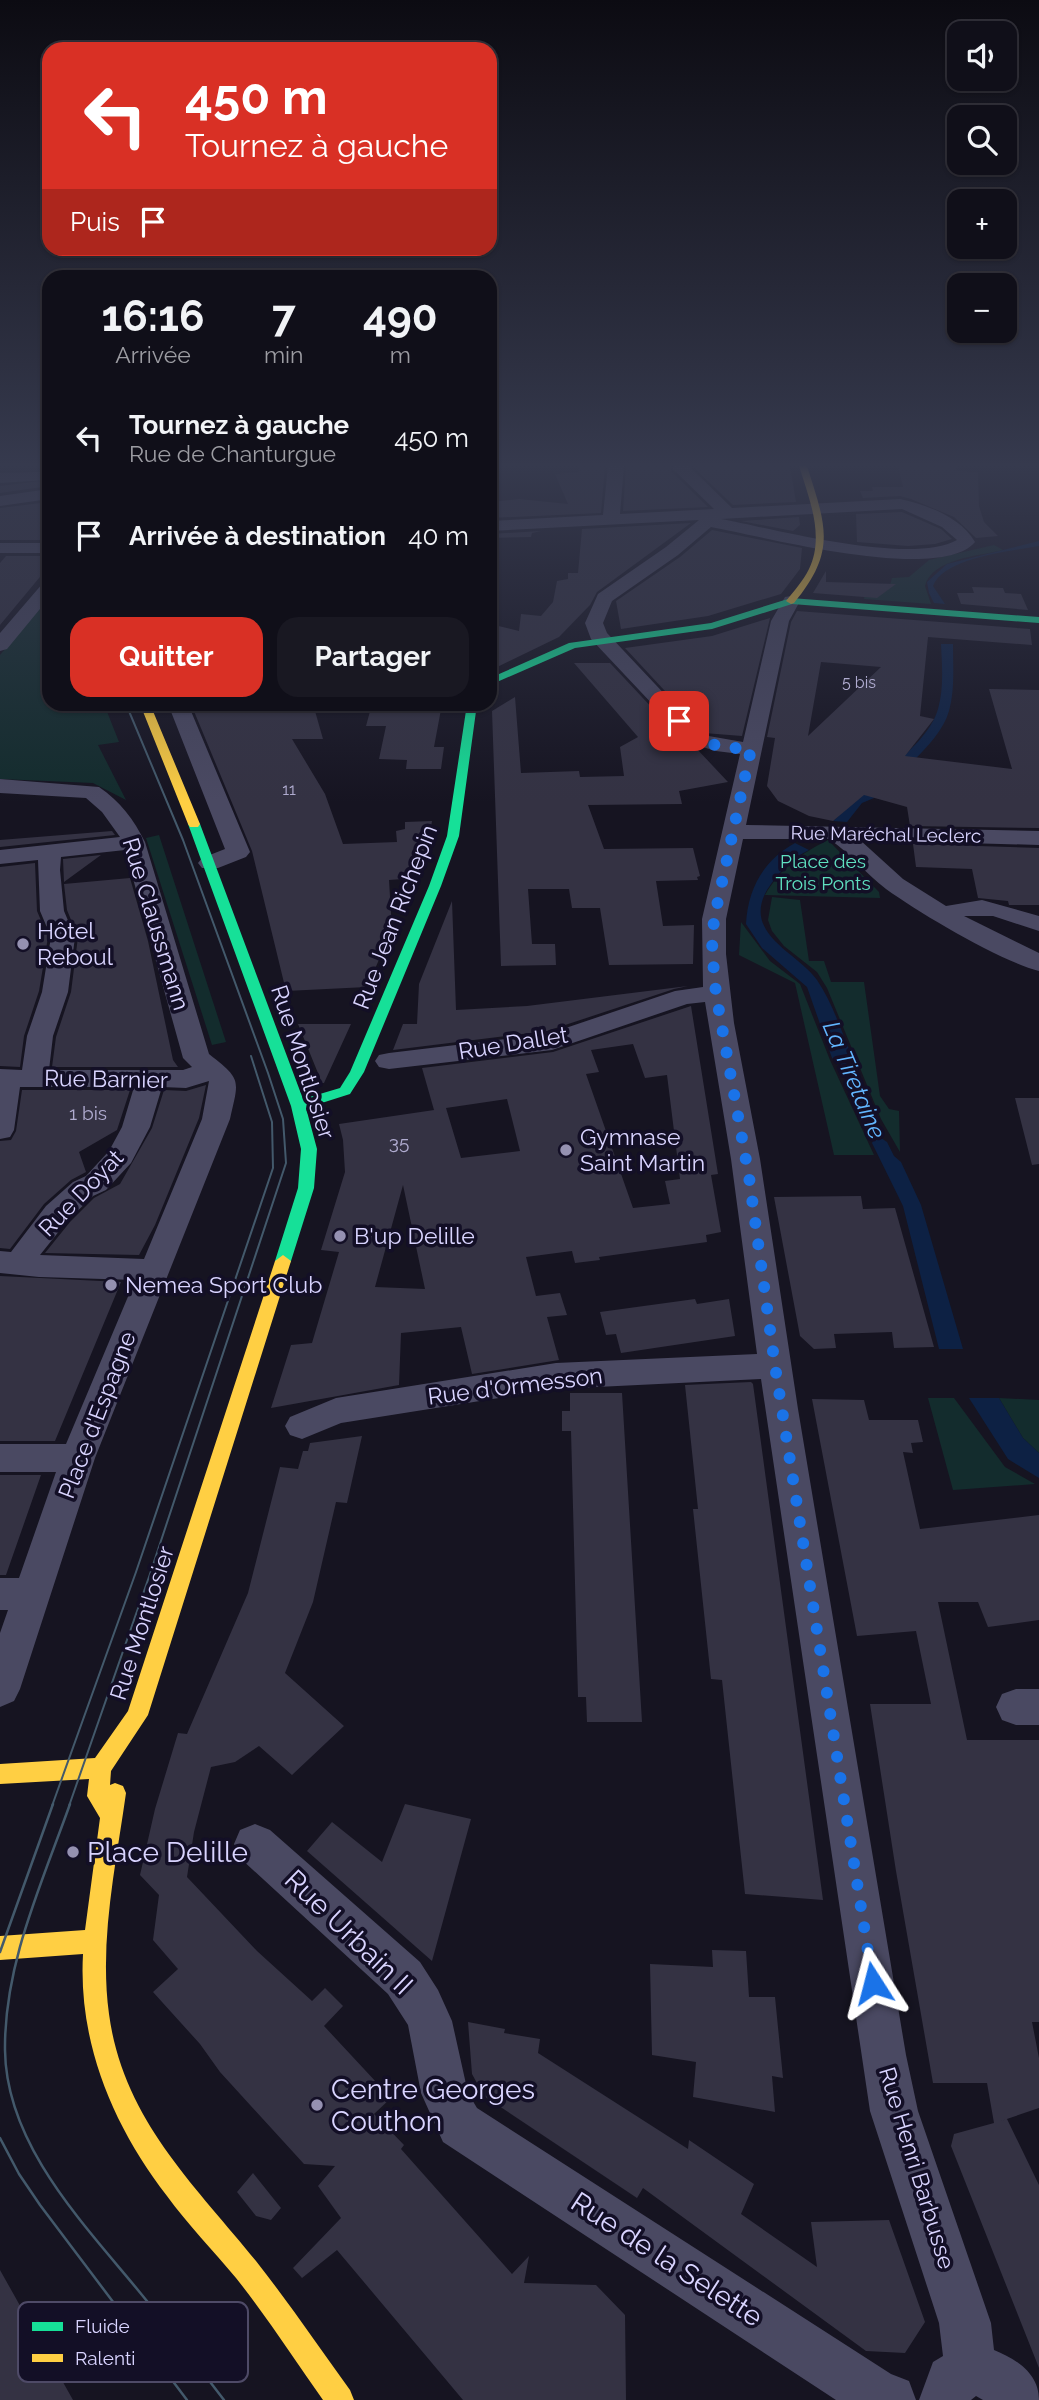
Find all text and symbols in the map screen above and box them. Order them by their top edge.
map controls [947,21,1017,343]
button: sound [947,21,1017,91]
text: 450 m [185,68,328,125]
icon: left [70,70,161,161]
button: search [947,105,1017,175]
text: Tournez à gauche [185,127,448,164]
button: + [947,189,1017,259]
icon: arrive [134,203,172,241]
text: Puis [70,207,120,237]
button: − [947,273,1017,343]
text: 16:16 [102,292,204,341]
text: 7 [272,292,295,341]
text: 490 [363,292,437,341]
text: Arrivée [115,341,191,368]
text: min [264,341,303,368]
text: m [390,341,411,368]
text: Tournez à gauche [129,410,349,440]
icon: left [70,419,108,457]
text: 450 m [394,423,469,453]
text: Rue de Chanturgue [129,440,336,467]
icon: arrive [70,517,108,555]
text: Arrivée à destination [129,521,386,551]
text: 40 m [408,521,469,551]
button: Quitter [70,617,263,697]
button: Partager [277,617,469,697]
house number: 5 bis [842,673,876,692]
pin [649,691,709,751]
icon: arrive [660,702,698,740]
house number: 11 [282,780,296,799]
street label: Rue Jean Richepin [347,821,442,1013]
street label: Rue Maréchal Leclerc [790,821,982,847]
street label: Rue Claussmann [117,834,196,1013]
park label: Place des Trois Ponts [775,850,871,894]
place label: Hôtel Reboul [37,917,114,970]
marker: Hôtel Reboul [15,936,31,952]
street label: Rue Montlosier [266,982,341,1142]
water label: La Tiretaine [817,1016,892,1143]
street label: Rue Dallet [456,1020,570,1064]
street label: Rue Barnier [44,1064,168,1093]
house number: 1 bis [69,1102,107,1124]
place label: Gymnase Saint Martin [580,1123,705,1176]
house number: 35 [389,1131,409,1153]
marker: Gymnase Saint Martin [558,1142,574,1158]
street label: Rue Doyat [33,1144,129,1242]
place label: B'up Delille [354,1222,475,1249]
marker: B'up Delille [332,1228,348,1244]
place label: Nemea Sport Club [125,1271,322,1298]
marker: Nemea Sport Club [103,1277,119,1293]
street label: Place d'Espagne [52,1327,141,1502]
street label: Rue d'Ormesson [426,1361,604,1410]
street label: Rue Montlosier [104,1543,179,1703]
place label: Place Delille [87,1836,248,1869]
marker: Place Delille [65,1844,81,1860]
street label: Rue Urbain II [278,1863,419,2002]
position arrow [836,1946,910,2020]
street label: Rue Henri Barbusse [874,2063,961,2272]
place label: Centre Georges Couthon [331,2073,535,2138]
marker: Centre Georges Couthon [309,2097,325,2113]
street label: Rue de la Selette [565,2185,769,2334]
legend [18,2302,248,2382]
text: Fluide [75,2315,130,2337]
text: Ralenti [75,2347,135,2369]

